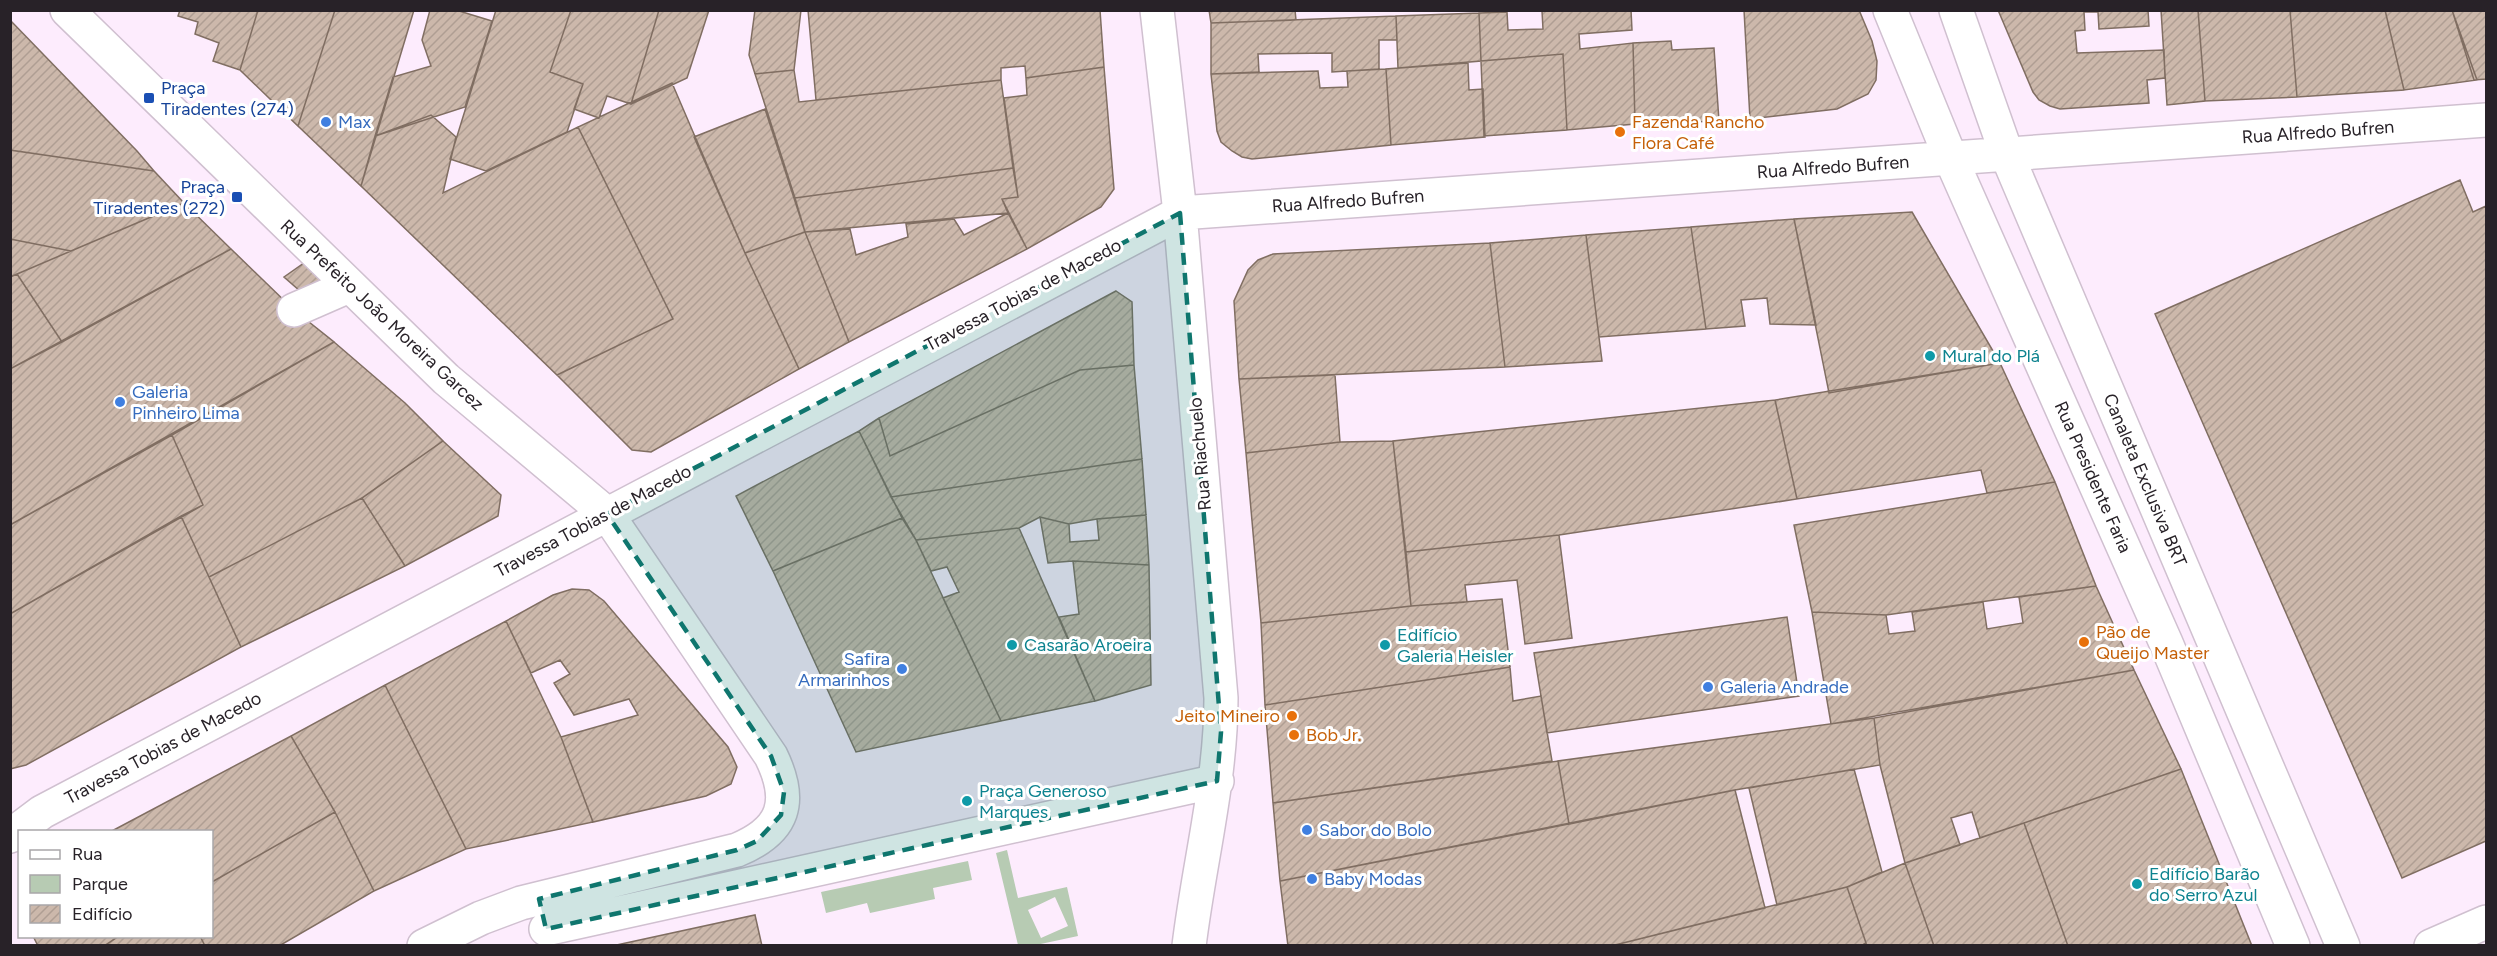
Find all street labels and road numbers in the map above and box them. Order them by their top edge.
street label: Rua Alfredo Bufren [2241,116,2395,148]
street label: Rua Alfredo Bufren [1756,151,1910,183]
street label: Rua Alfredo Bufren [1271,185,1425,217]
street label: Rua Prefeito João Moreira Garcez [276,215,488,415]
street label: Travessa Tobias de Macedo [921,234,1125,356]
street label: Canaleta Exclusiva BRT [2099,390,2191,570]
street label: Rua Riachuelo [1184,396,1216,512]
street label: Rua Presidente Faria [2050,398,2136,556]
street label: Travessa Tobias de Macedo [491,460,695,582]
street label: Travessa Tobias de Macedo [61,687,265,809]

